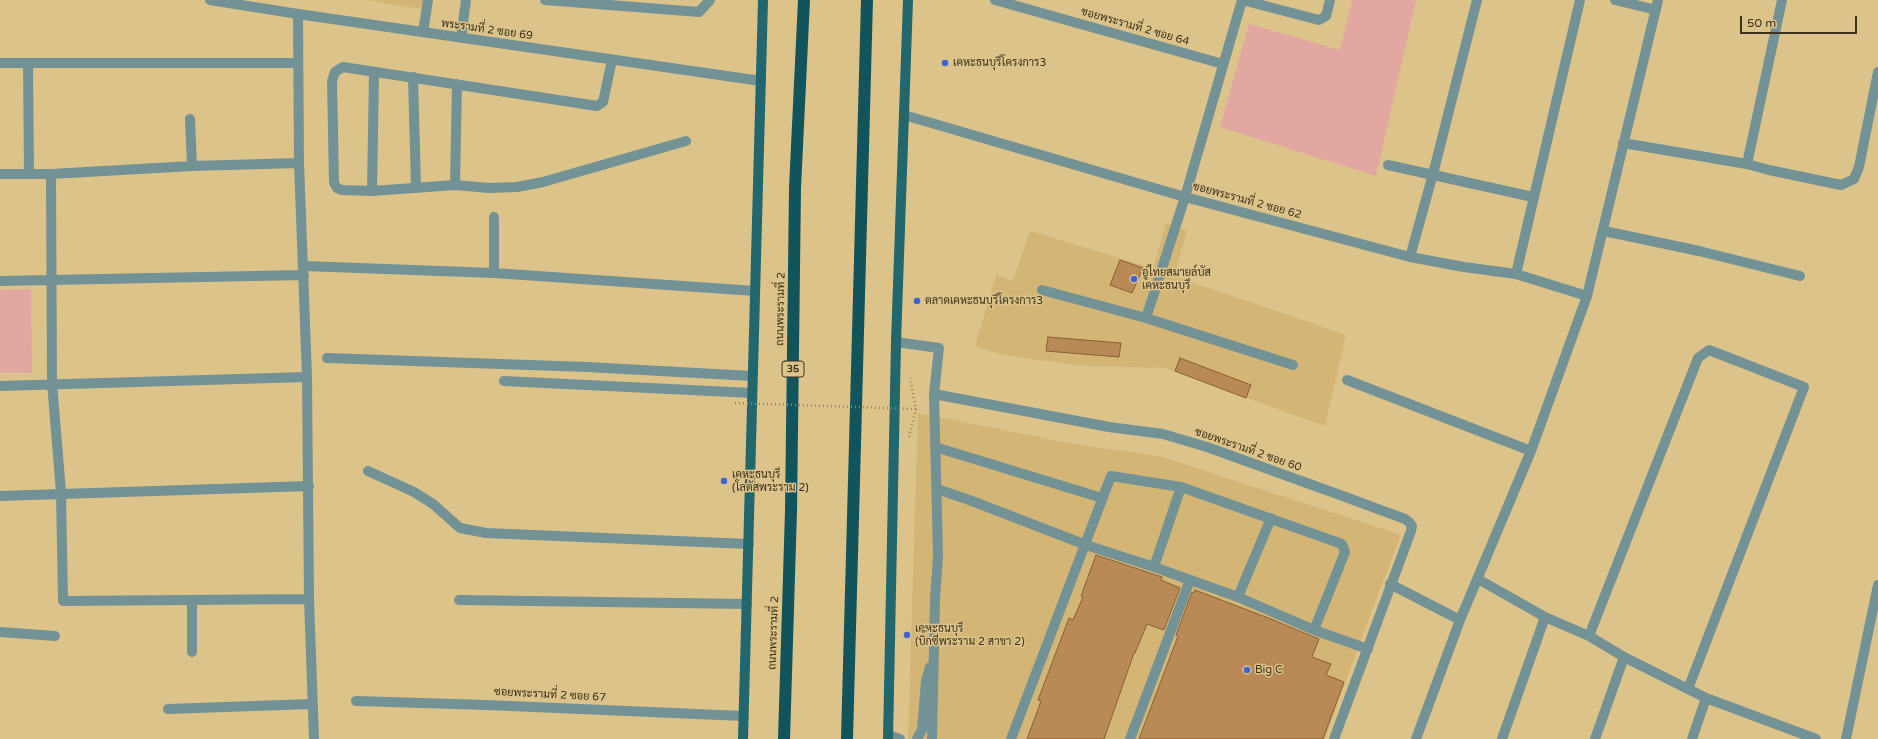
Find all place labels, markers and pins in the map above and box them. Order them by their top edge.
place label: เคหะธนบุรีโครงการ3 [953,56,1046,70]
marker: เคหะธนบุรีโครงการ3 [940,58,950,68]
place label: อู่ไทยสมายล์บัส เคหะธนบุรี [1142,266,1211,292]
marker: อู่ไทยสมายล์บัส เคหะธนบุรี [1129,274,1139,284]
place label: ตลาดเคหะธนบุรีโครงการ3 [925,294,1043,308]
marker: ตลาดเคหะธนบุรีโครงการ3 [912,296,922,306]
place label: เคหะธนบุรี (โลตัสพระราม 2) [732,468,809,494]
marker: เคหะธนบุรี (โลตัสพระราม 2) [719,476,729,486]
place label: เคหะธนบุรี (บิ๊กซีพระราม 2 สาขา 2) [915,622,1025,648]
marker: เคหะธนบุรี (บิ๊กซีพระราม 2 สาขา 2) [902,630,912,640]
place label: Big C [1255,663,1283,677]
marker: Big C [1242,665,1252,675]

